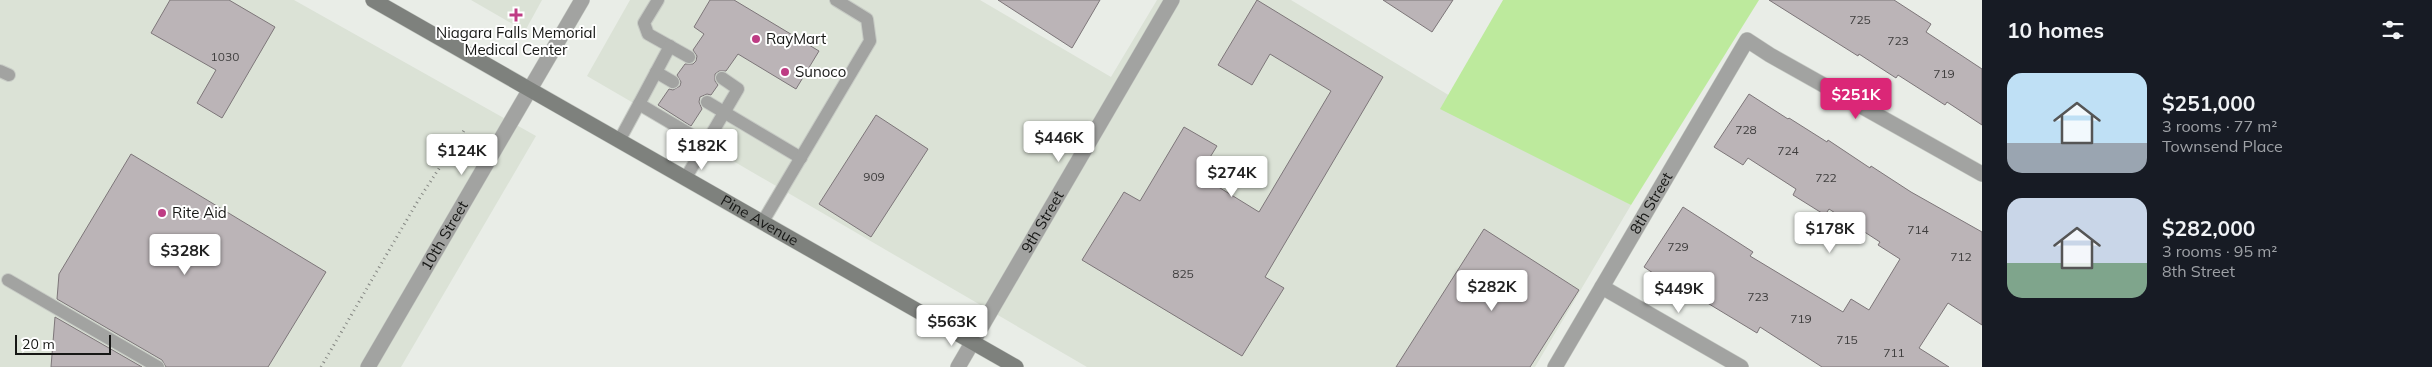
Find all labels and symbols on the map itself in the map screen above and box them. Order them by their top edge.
marker: Niagara Falls Memorial Medical Center [509,8,523,22]
house number: 725 [1849,12,1871,27]
place label: Niagara Falls Memorial Medical Center [436,23,596,59]
place label: RayMart [766,29,826,48]
marker: RayMart [750,33,762,45]
house number: 723 [1887,33,1909,48]
house number: 1030 [211,49,239,64]
place label: Sunoco [795,62,846,81]
marker: Sunoco [779,66,791,78]
house number: 719 [1933,66,1955,81]
pin: $251K [1821,78,1891,120]
pin: $446K [1024,120,1094,163]
house number: 728 [1735,122,1757,137]
pin: $182K [667,128,737,171]
pin: $124K [427,134,497,176]
house number: 724 [1777,143,1799,158]
pin: $274K [1197,156,1267,198]
house number: 909 [863,169,885,184]
street label: 8th Street [1625,169,1676,237]
house number: 722 [1815,170,1837,185]
street label: 9th Street [1017,187,1068,256]
street label: Pine Avenue [717,190,802,250]
street label: 10th Street [416,197,472,274]
place label: Rite Aid [172,203,227,222]
marker: Rite Aid [156,207,168,219]
pin: $178K [1795,212,1865,254]
house number: 714 [1907,222,1929,237]
pin: $328K [150,234,220,276]
house number: 729 [1667,239,1689,254]
house number: 712 [1950,249,1972,264]
house number: 825 [1172,266,1194,281]
pin: $282K [1457,270,1527,312]
pin: $449K [1644,272,1714,314]
house number: 723 [1747,289,1769,304]
pin: $563K [917,304,987,347]
house number: 719 [1790,311,1812,326]
scale bar [15,332,111,355]
house number: 715 [1836,332,1858,347]
house number: 711 [1883,345,1905,360]

